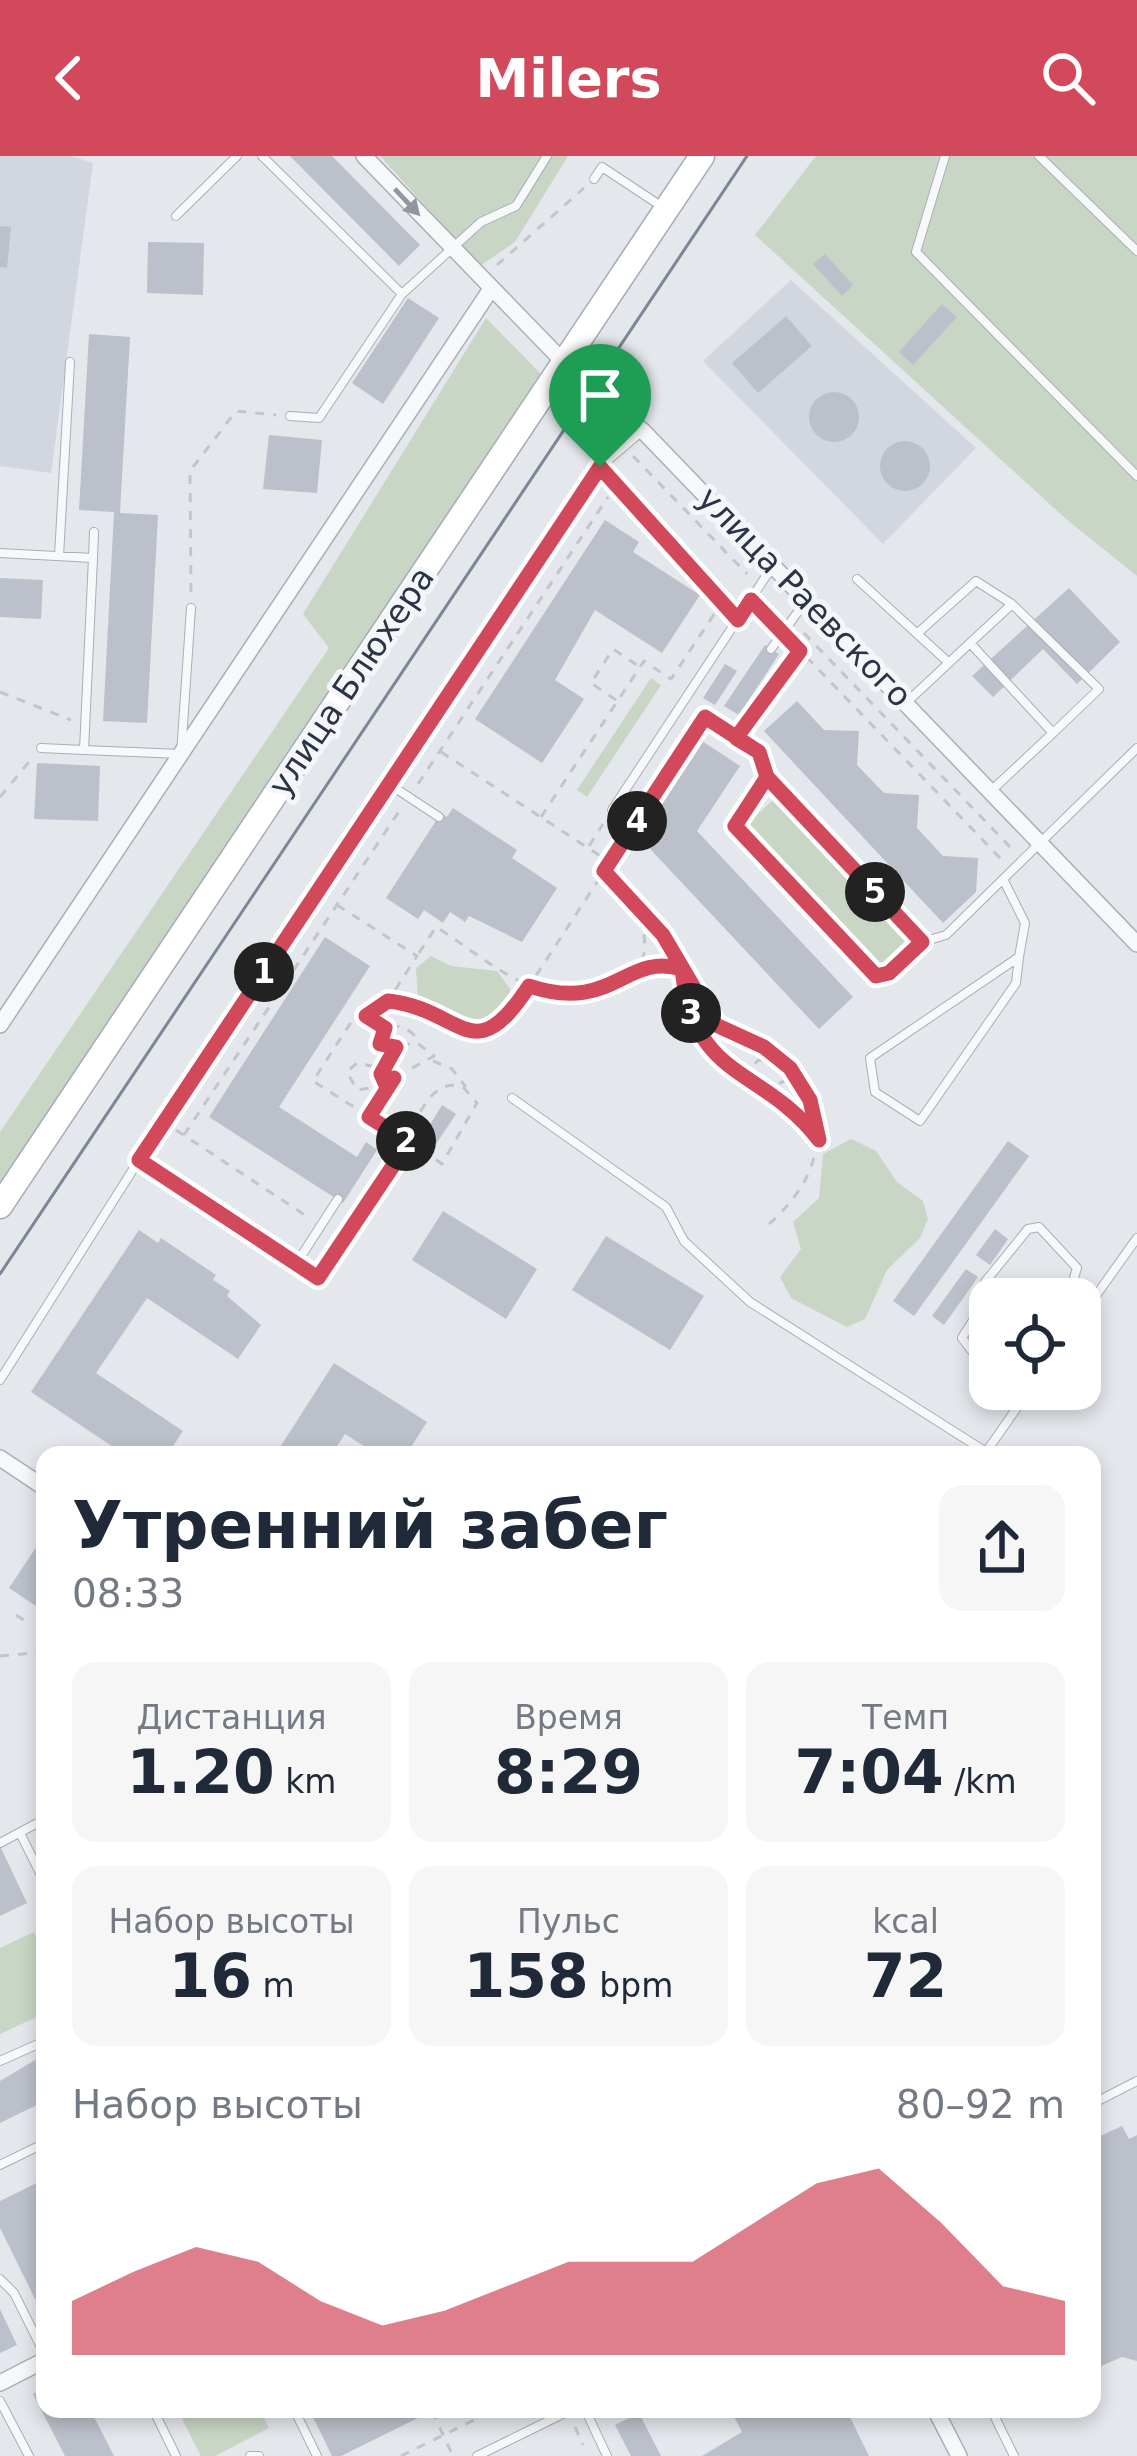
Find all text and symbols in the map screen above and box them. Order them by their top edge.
icon: back [36,45,102,111]
icon: search [1035,45,1101,111]
text: Milers [475,47,662,110]
one-way arrow [393,187,421,216]
pin [549,344,651,467]
icon: arrive [567,362,633,428]
street label: улица Раевского [690,479,920,715]
street label: улица Блюхера [260,559,442,803]
pin: 4 [607,791,667,851]
text: 4 [626,801,648,840]
pin: 5 [845,862,905,922]
text: 5 [864,872,886,911]
pin: 1 [234,942,294,1002]
text: 1 [253,952,275,991]
pin: 3 [661,983,721,1043]
text: 3 [680,993,702,1032]
pin: 2 [376,1111,436,1171]
text: 2 [395,1121,417,1160]
map controls [969,1278,1101,1410]
button: locate [969,1278,1101,1410]
button: share [939,1485,1065,1611]
text: Утренний забег [72,1487,668,1564]
text: 08:33 [72,1571,184,1616]
text: Дистанция [136,1698,327,1737]
text: Время [514,1698,623,1737]
text: Темп [862,1698,949,1737]
text: 1.20 [127,1737,275,1807]
text: 8:29 [494,1737,643,1807]
text: 7:04 [794,1737,944,1807]
text: km [275,1762,336,1801]
text: /km [944,1762,1017,1801]
text: Набор высоты [108,1902,355,1941]
text: Пульс [517,1902,620,1941]
text: kcal [872,1902,939,1941]
text: 16 [168,1941,252,2011]
text: 158 [464,1941,589,2011]
text: 72 [864,1941,947,2011]
text: m [252,1966,295,2005]
text: bpm [589,1966,673,2005]
text: Набор высоты [72,2082,363,2127]
text: 80–92 m [896,2082,1065,2127]

